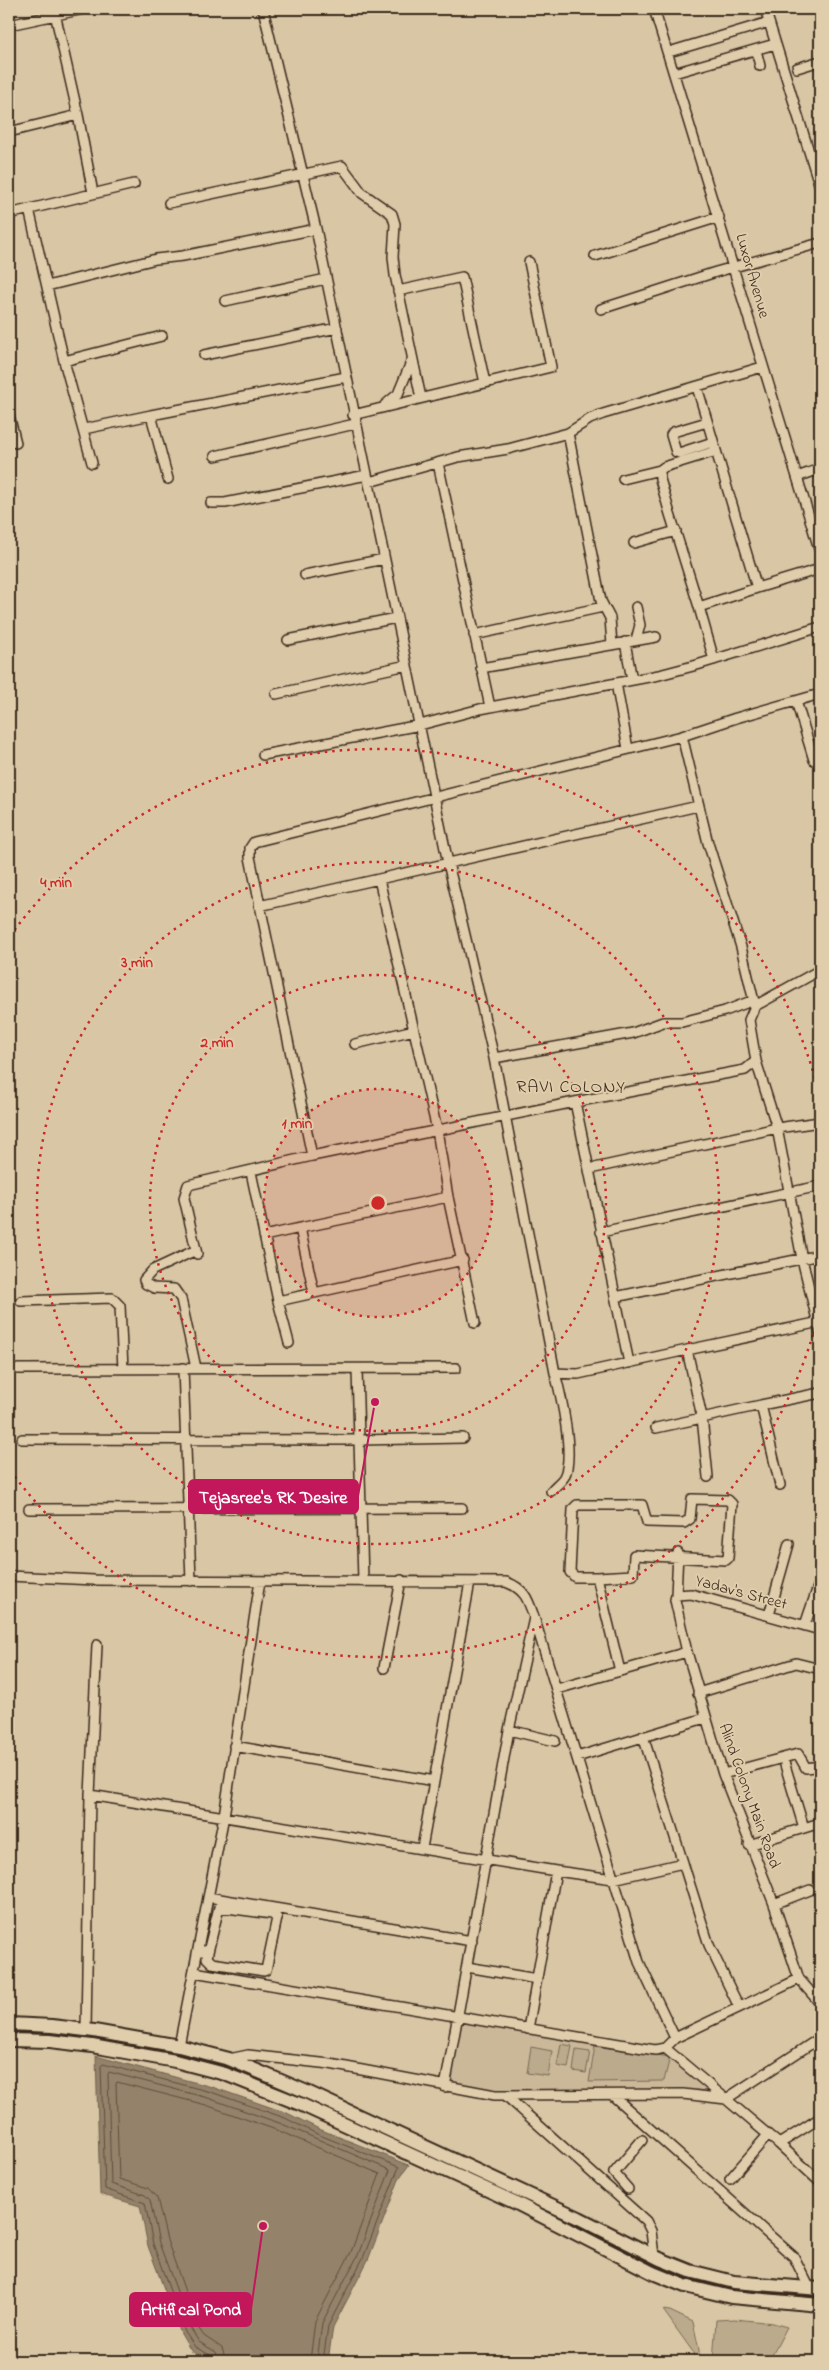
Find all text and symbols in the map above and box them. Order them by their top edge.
street label: Luxor Avenue [728,231,776,322]
text: 4 min [39,872,72,894]
text: 3 min [120,952,153,974]
text: 2 min [200,1032,234,1054]
district label: RAVI COLONY [516,1075,626,1101]
text: 1 min [282,1113,313,1135]
centre of rings [369,1194,387,1212]
callout: Tejasree's RK Desire [189,1480,358,1513]
text: Tejasree's RK Desire [199,1486,348,1512]
street label: Yadav's Street [693,1569,790,1617]
street label: Alind Colony Main Road [712,1720,786,1872]
callout: Artifical Pond [130,2293,251,2326]
text: Artifical Pond [141,2298,242,2324]

